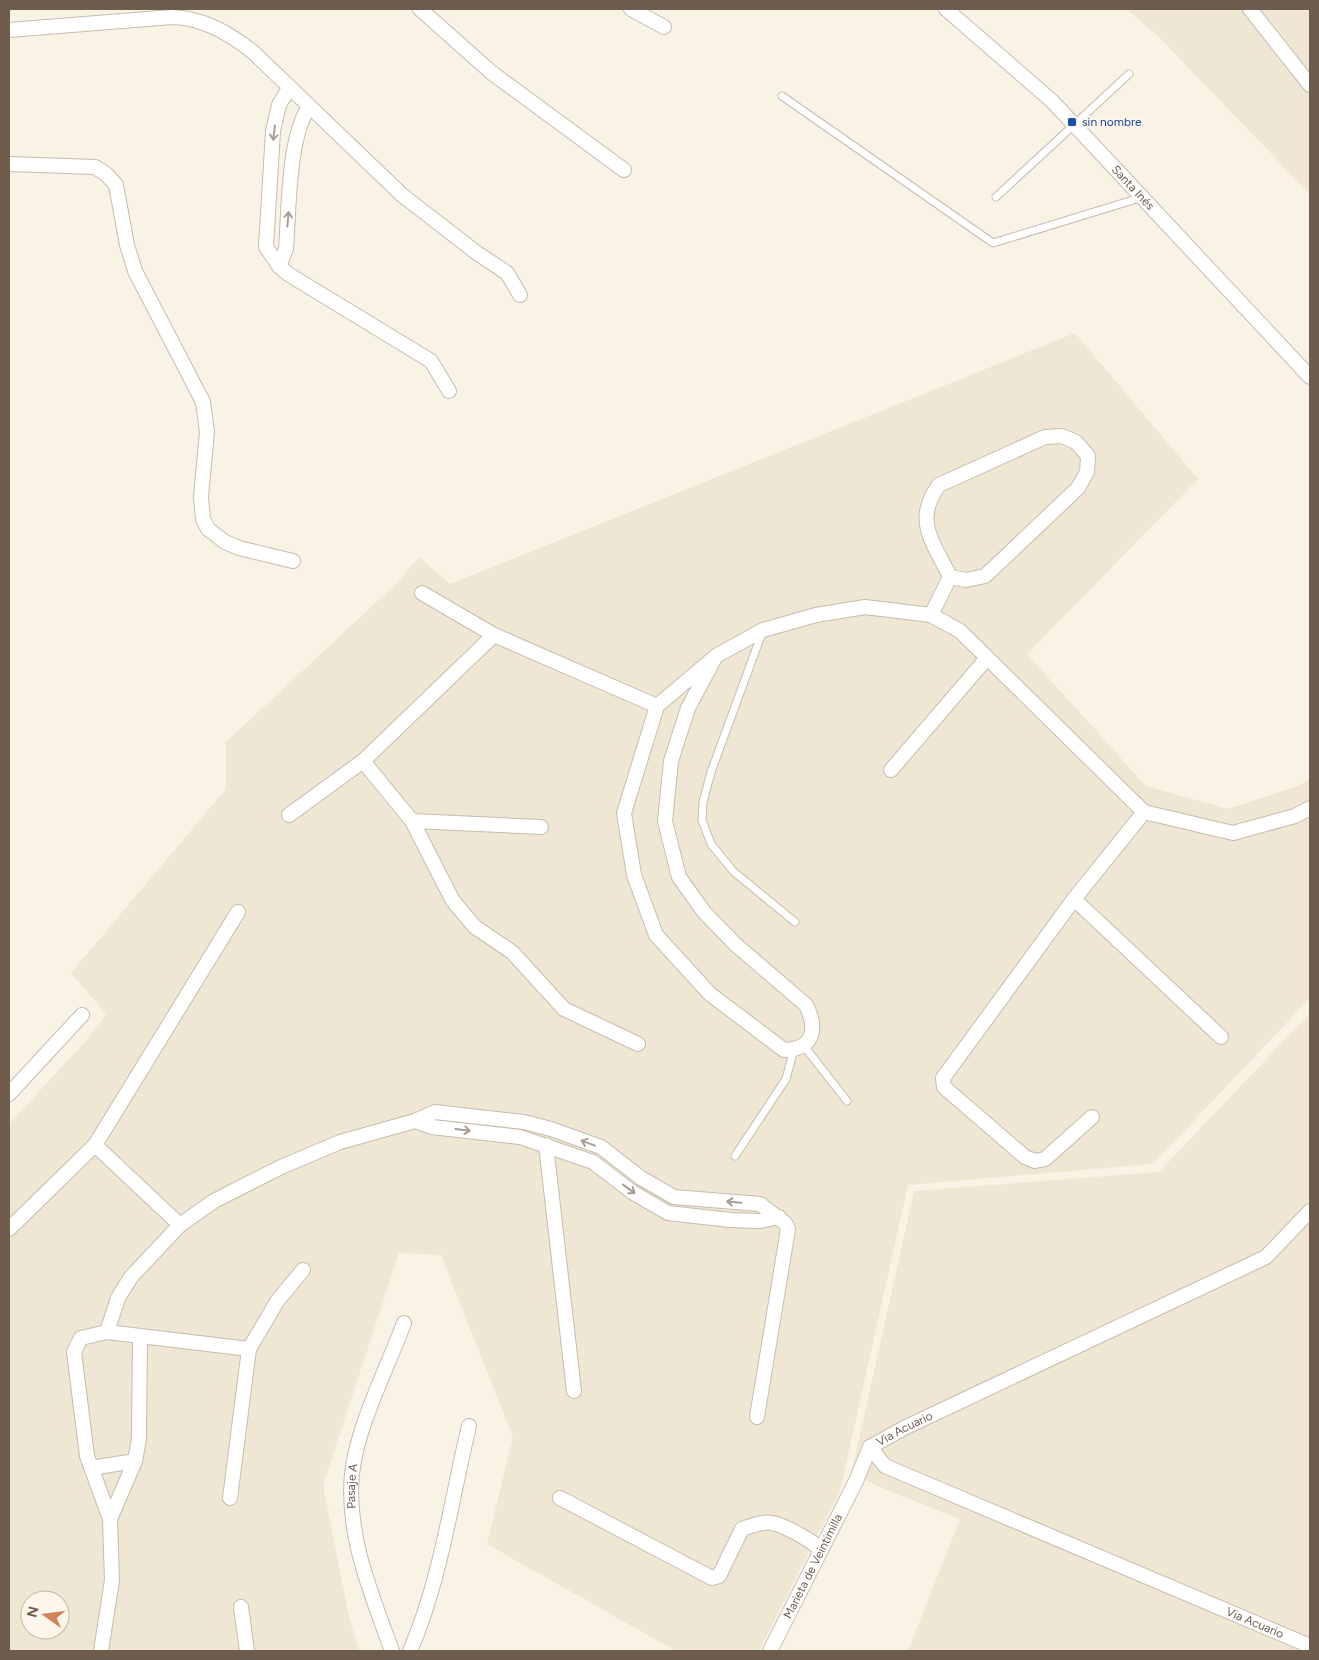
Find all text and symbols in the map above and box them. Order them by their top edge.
place label: sin nombre [1082,115,1142,129]
marker: sin nombre [1066,116,1078,128]
one-way arrow [269,125,279,141]
street label: Santa Inés [1109,162,1158,213]
one-way arrow [284,211,293,227]
one-way arrow [455,1125,471,1135]
one-way arrow [581,1138,596,1147]
one-way arrow [622,1184,635,1195]
one-way arrow [726,1197,742,1207]
street label: Via Acuario [874,1409,935,1449]
street label: Pasaje A [344,1462,360,1509]
street label: Marieta de Veintimilla [781,1512,845,1621]
north arrow [20,1590,70,1640]
street label: Via Acuario [1224,1604,1286,1641]
text: N [23,1605,42,1619]

